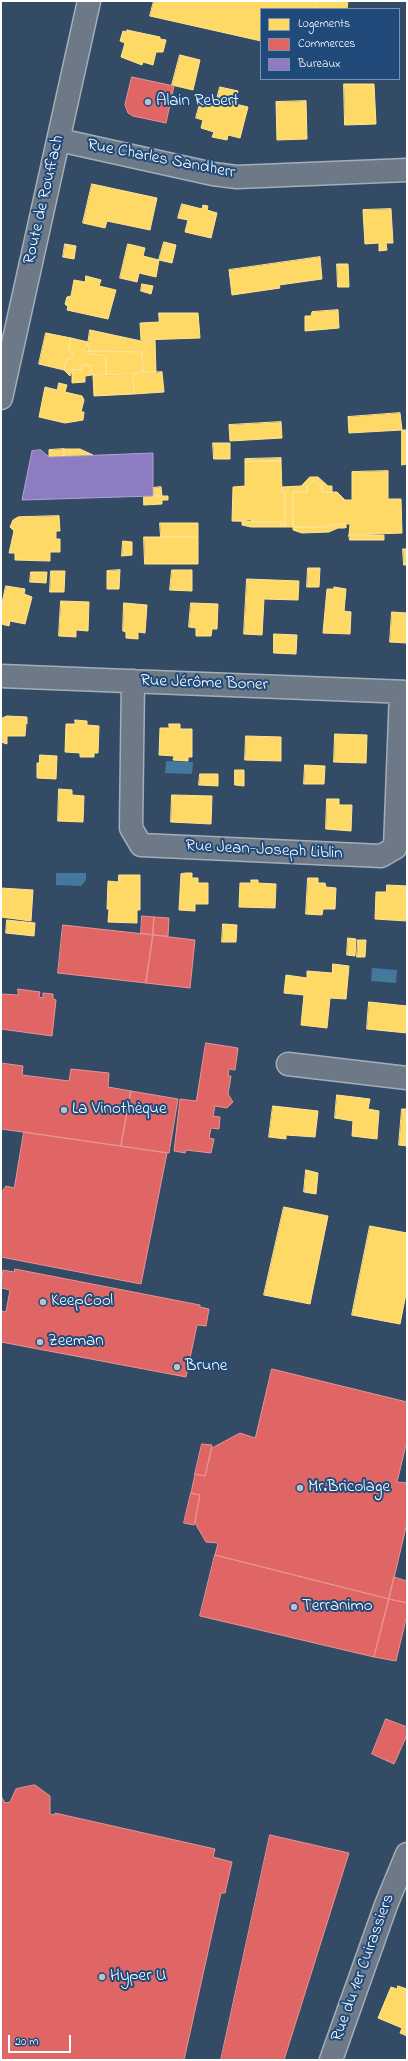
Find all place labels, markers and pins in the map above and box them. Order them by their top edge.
place label: Alain Rebert [156,92,239,112]
marker: Alain Rebert [143,97,153,107]
place label: La Vinothèque [72,1100,167,1120]
marker: La Vinothèque [59,1105,69,1115]
place label: KeepCool [51,1292,113,1312]
marker: KeepCool [38,1297,48,1307]
place label: Zeeman [48,1332,104,1352]
marker: Zeeman [35,1337,45,1347]
place label: Brune [185,1357,227,1377]
marker: Brune [172,1362,182,1372]
place label: Mr.Bricolage [308,1478,390,1498]
marker: Mr.Bricolage [295,1483,305,1493]
place label: Terranimo [302,1597,373,1617]
marker: Terranimo [289,1602,299,1612]
place label: Hyper U [110,1967,166,1987]
marker: Hyper U [97,1972,107,1982]

